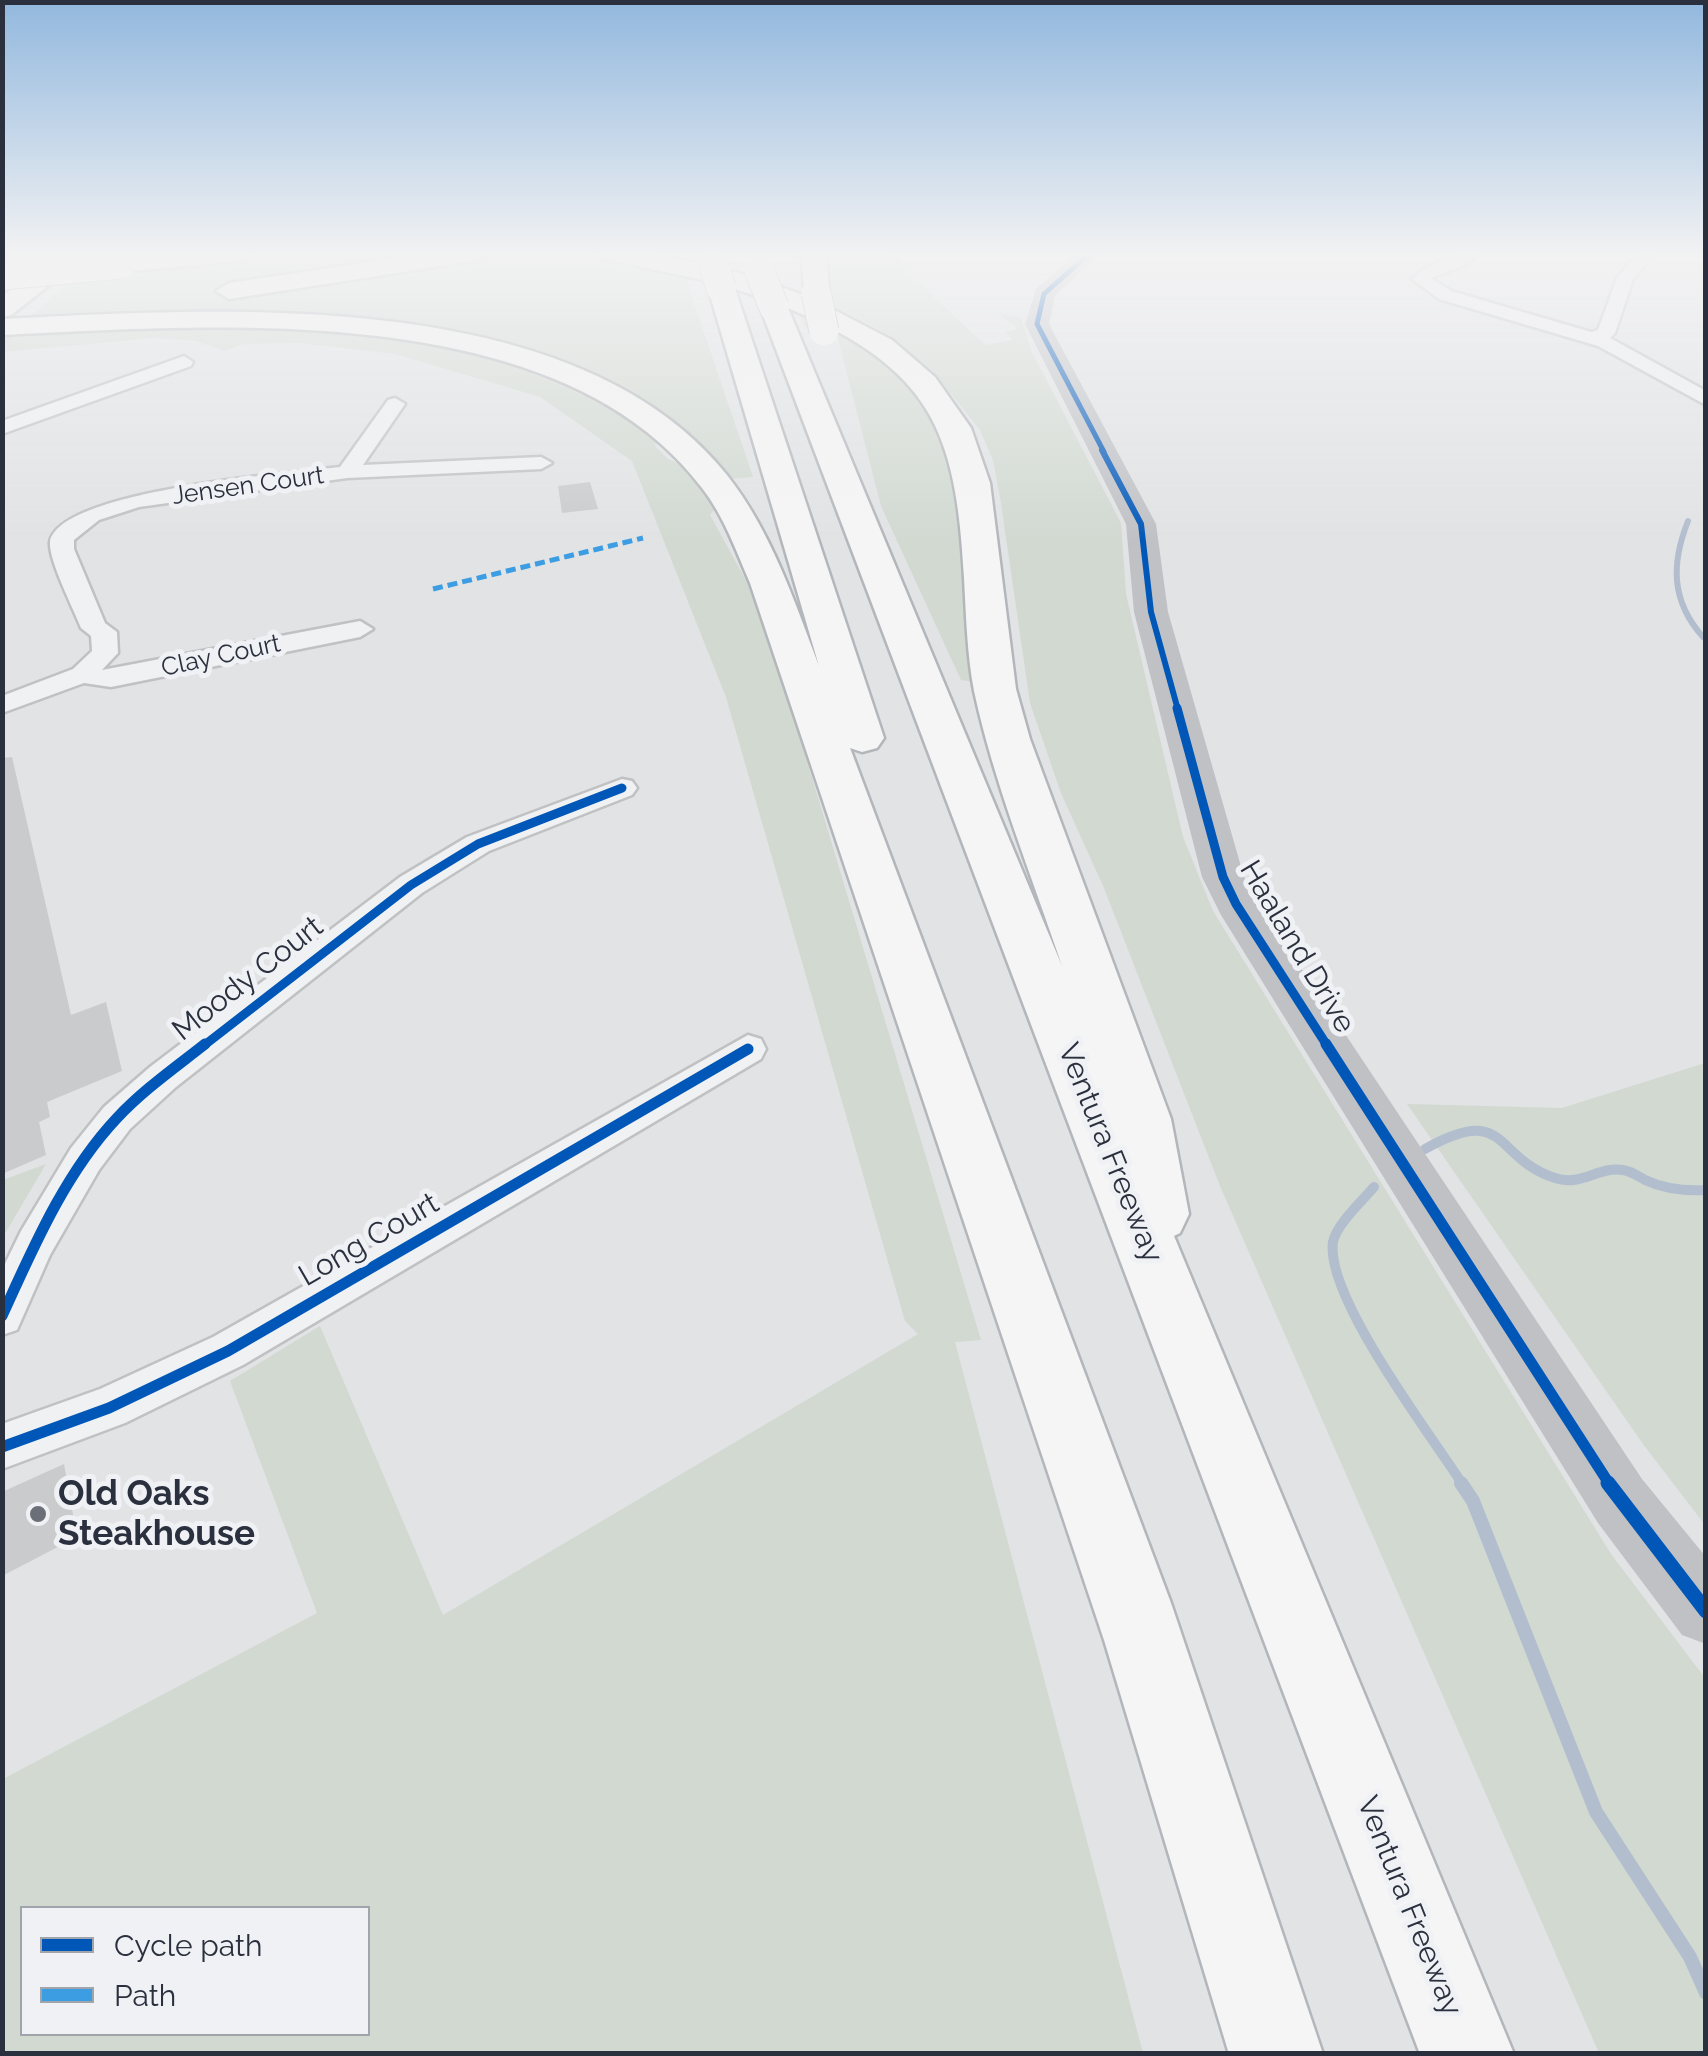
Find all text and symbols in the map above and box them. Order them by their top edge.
street label: Jensen Court [170,461,326,511]
street label: Clay Court [159,629,283,683]
street label: Haaland Drive [1231,854,1363,1040]
street label: Moody Court [166,909,330,1049]
street label: Ventura Freeway [1050,1038,1170,1268]
street label: Long Court [293,1186,445,1294]
place label: Old Oaks Steakhouse [58,1473,255,1555]
marker: Old Oaks Steakhouse [27,1503,49,1525]
street label: Ventura Freeway [1349,1791,1469,2021]
legend [20,1906,370,2036]
text: Cycle path [114,1928,262,1963]
text: Path [114,1978,176,2013]

